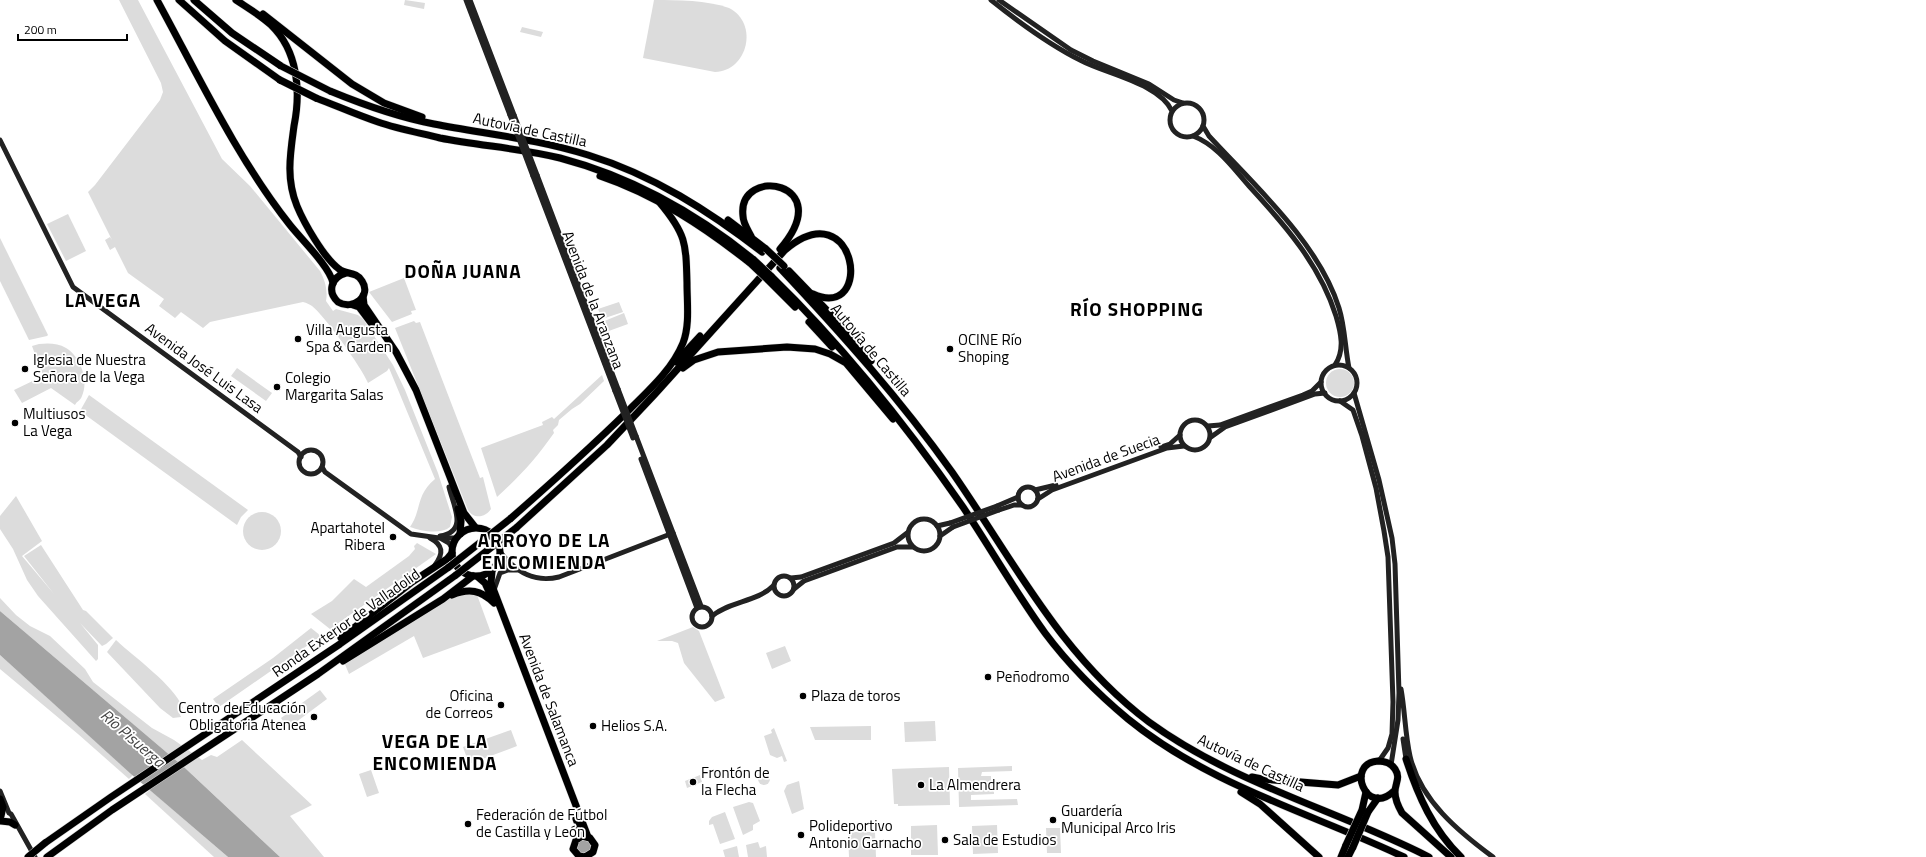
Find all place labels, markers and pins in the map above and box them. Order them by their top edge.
place label: Villa Augusta Spa & Garden [306,318,392,358]
place label: OCINE Río Shoping [958,328,1022,368]
marker: Villa Augusta Spa & Garden [293,334,303,344]
marker: OCINE Río Shoping [945,344,955,354]
place label: Iglesia de Nuestra Señora de la Vega [33,348,146,388]
marker: Iglesia de Nuestra Señora de la Vega [20,364,30,374]
place label: Colegio Margarita Salas [285,366,384,406]
marker: Colegio Margarita Salas [272,382,282,392]
place label: Multiusos La Vega [23,402,85,442]
marker: Multiusos La Vega [10,418,20,428]
place label: Apartahotel Ribera [310,516,385,556]
marker: Apartahotel Ribera [388,532,398,542]
place label: Peñodromo [996,665,1070,688]
marker: Peñodromo [983,672,993,682]
place label: Oficina de Correos [426,684,493,724]
place label: Plaza de toros [811,684,900,707]
marker: Plaza de toros [798,691,808,701]
place label: Centro de Educación Obligatoria Atenea [178,696,306,736]
marker: Oficina de Correos [496,700,506,710]
marker: Centro de Educación Obligatoria Atenea [309,712,319,722]
place label: Helios S.A. [601,714,667,737]
marker: Helios S.A. [588,721,598,731]
place label: Frontón de la Flecha [701,761,770,801]
place label: La Almendrera [929,773,1021,796]
marker: Frontón de la Flecha [688,777,698,787]
marker: La Almendrera [916,780,926,790]
place label: Guardería Municipal Arco Iris [1061,799,1176,839]
place label: Federación de Fútbol de Castilla y León [476,803,607,843]
place label: Polideportivo Antonio Garnacho [809,814,922,854]
marker: Guardería Municipal Arco Iris [1048,815,1058,825]
marker: Federación de Fútbol de Castilla y León [463,819,473,829]
place label: Sala de Estudios [953,828,1056,851]
marker: Polideportivo Antonio Garnacho [796,830,806,840]
marker: Sala de Estudios [940,835,950,845]

